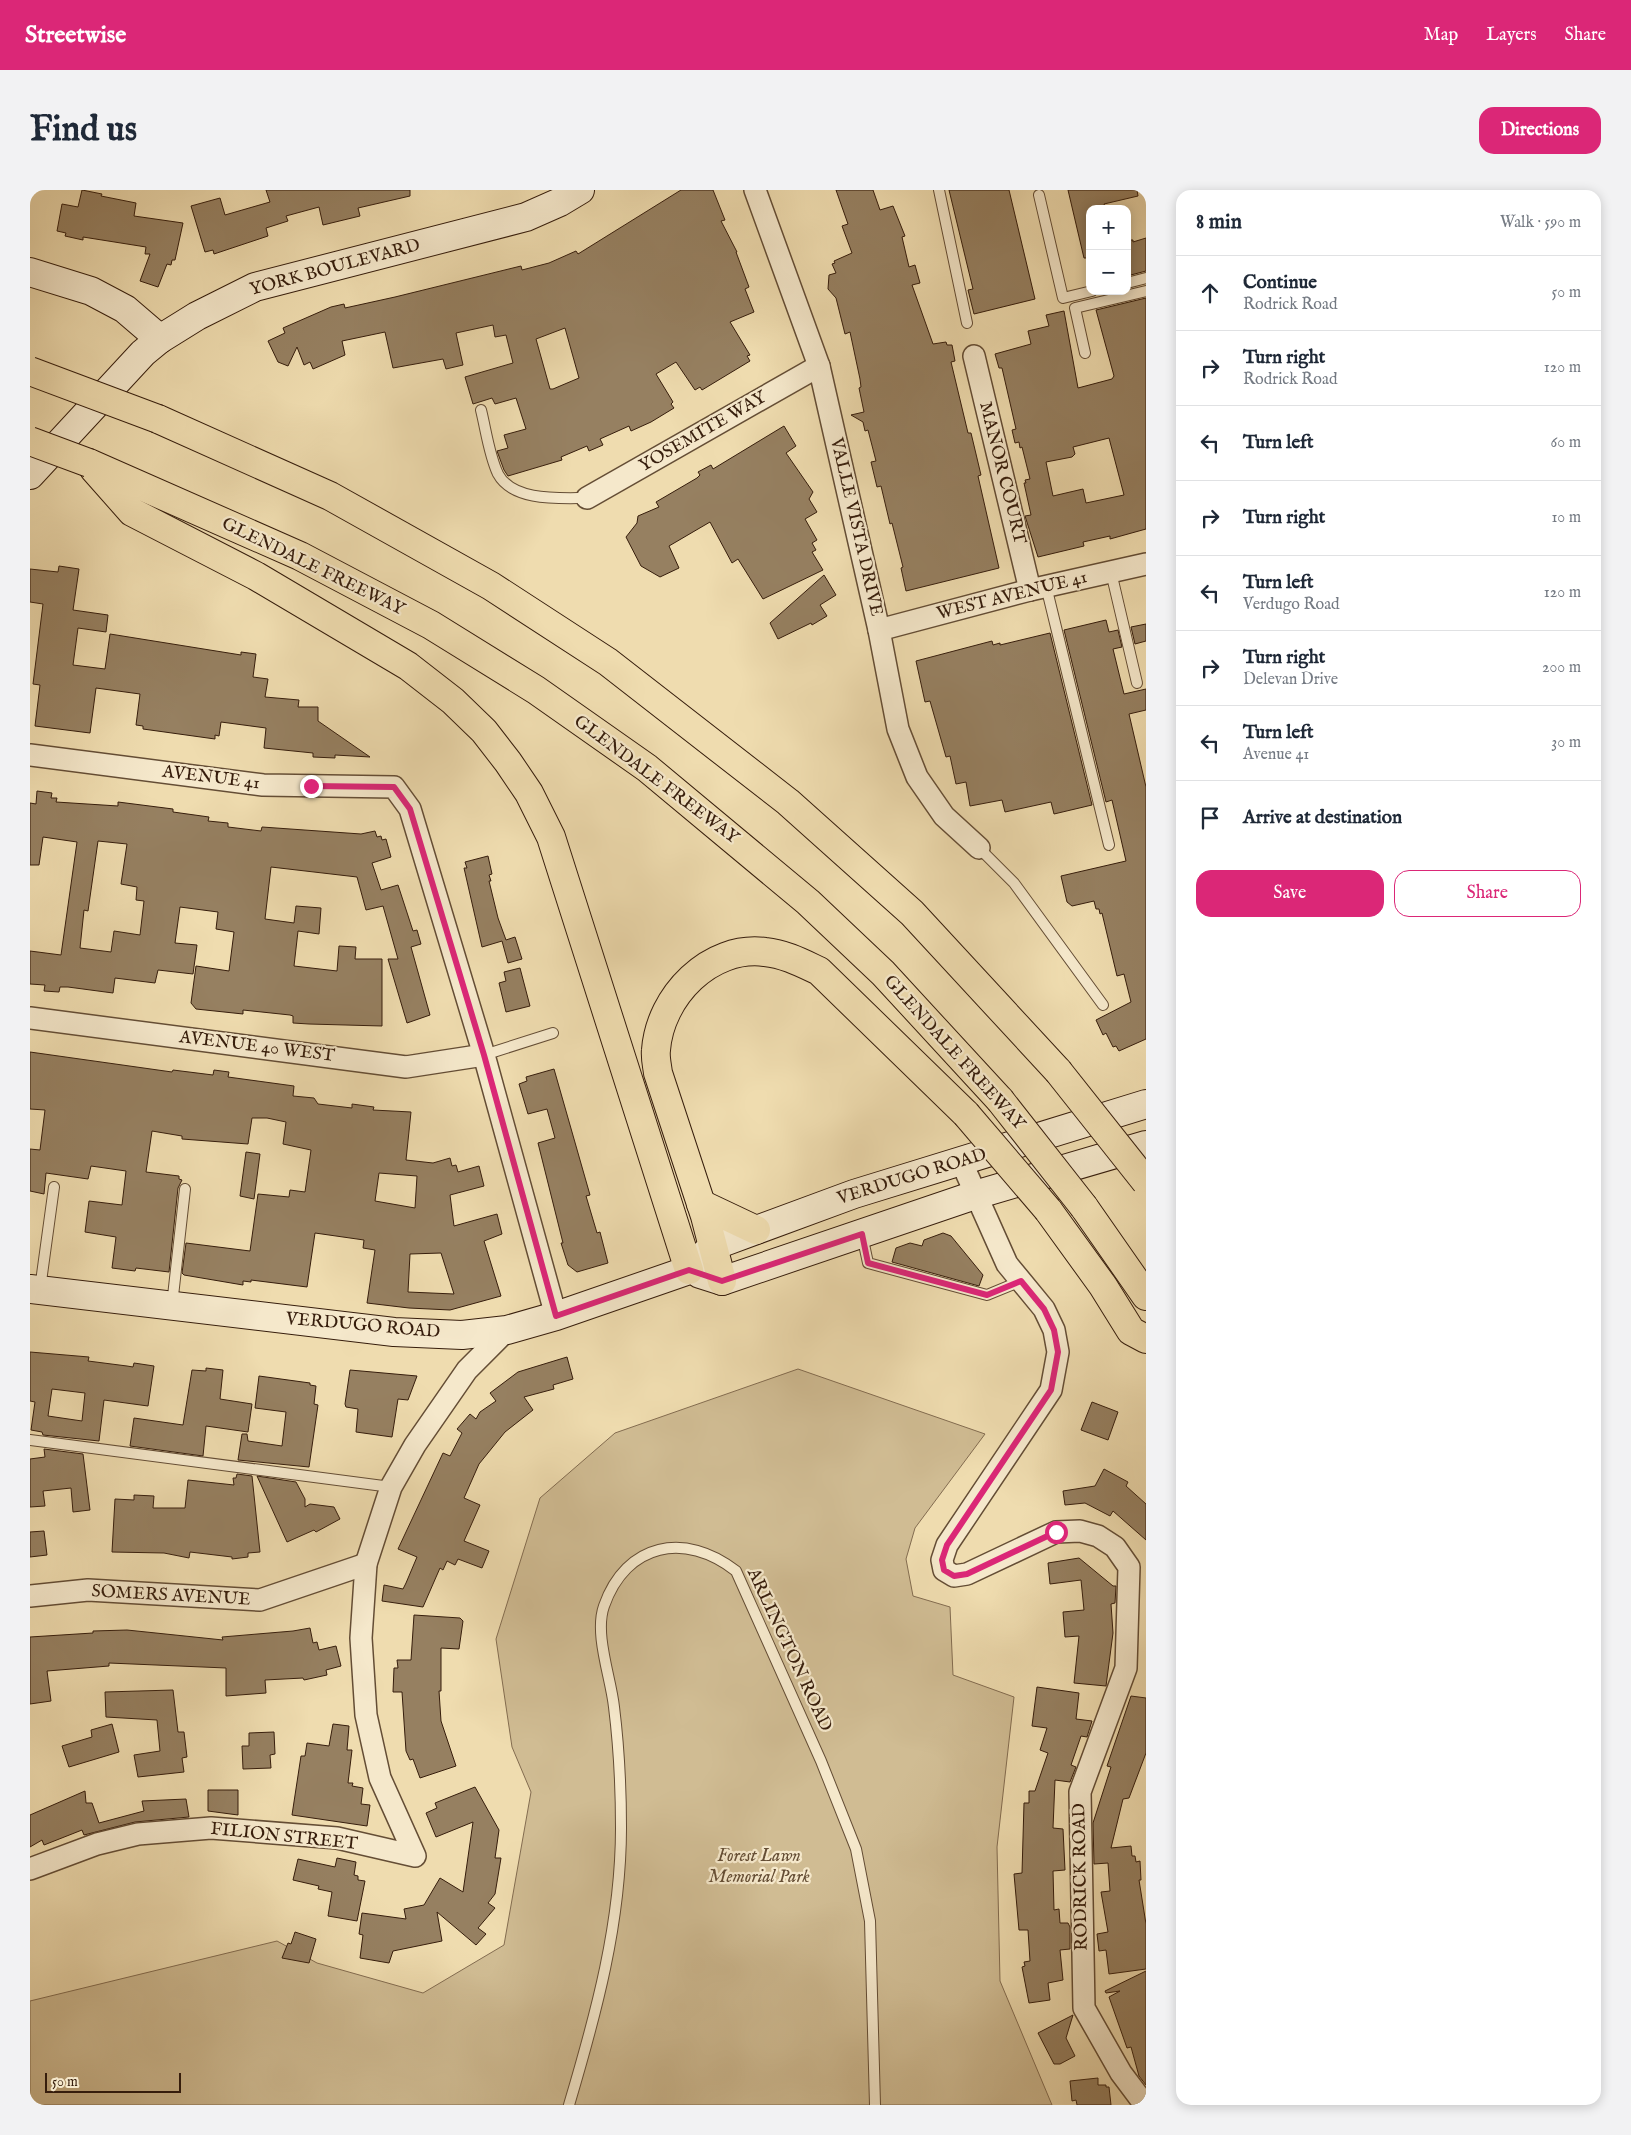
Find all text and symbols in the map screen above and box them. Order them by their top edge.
text: Streetwise [25,20,126,51]
text: Map [1424,24,1458,47]
text: Layers [1486,24,1537,47]
text: Share [1565,24,1606,47]
button: Directions [1479,107,1601,154]
text: Find us [30,108,137,153]
map controls [1086,205,1131,295]
button: + [1086,205,1131,250]
text: 8 min [1196,209,1242,236]
text: Walk · 590 m [1500,213,1581,233]
street label: YORK BOULEVARD [247,234,423,302]
button: − [1086,250,1131,295]
text: Continue [1243,271,1317,295]
icon: ahead [1196,279,1224,307]
text: 50 m [1552,283,1581,303]
text: Rodrick Road [1243,295,1337,315]
text: Turn right [1243,346,1325,370]
icon: right [1196,354,1224,382]
text: 120 m [1544,358,1581,378]
text: Rodrick Road [1243,370,1337,390]
street label: YOSEMITE WAY [635,386,771,478]
street label: MANOR COURT [973,399,1031,547]
icon: left [1196,429,1224,457]
text: Turn left [1243,431,1314,455]
text: 60 m [1551,433,1581,453]
street label: VALLE VISTA DRIVE [824,435,888,618]
icon: right [1196,504,1224,532]
text: Turn right [1243,506,1325,530]
text: 10 m [1551,508,1581,528]
street label: GLENDALE FREEWAY [218,513,409,622]
street label: WEST AVENUE 41 [934,566,1090,626]
text: Turn left [1243,571,1314,595]
icon: left [1196,579,1224,607]
text: 120 m [1544,583,1581,603]
text: Verdugo Road [1243,595,1340,615]
text: Turn right [1243,646,1325,670]
icon: right [1196,654,1224,682]
text: 200 m [1542,658,1581,678]
text: Delevan Drive [1243,670,1338,690]
street label: GLENDALE FREEWAY [569,710,744,850]
text: Turn left [1243,721,1314,745]
icon: left [1196,729,1224,757]
text: 30 m [1551,733,1581,753]
text: Avenue 41 [1243,745,1309,765]
street label: AVENUE 41 [160,760,261,795]
route end [300,775,323,798]
icon: arrive [1196,804,1224,832]
text: Arrive at destination [1243,806,1402,830]
button: Save [1196,870,1384,917]
button: Share [1394,870,1581,917]
street label: GLENDALE FREEWAY [878,971,1030,1136]
street label: AVENUE 40 WEST [177,1026,336,1068]
street label: VERDUGO ROAD [834,1143,989,1211]
street label: VERDUGO ROAD [284,1308,441,1344]
route start [1045,1521,1068,1544]
street label: ARLINGTON ROAD [741,1564,837,1735]
street label: SOMERS AVENUE [91,1580,251,1612]
street label: RODRICK ROAD [1068,1803,1094,1951]
street label: FILION STREET [209,1818,359,1856]
park label: Forest Lawn Memorial Park [708,1845,810,1889]
scale bar [45,2070,181,2093]
text: 50 m [52,2073,78,2091]

